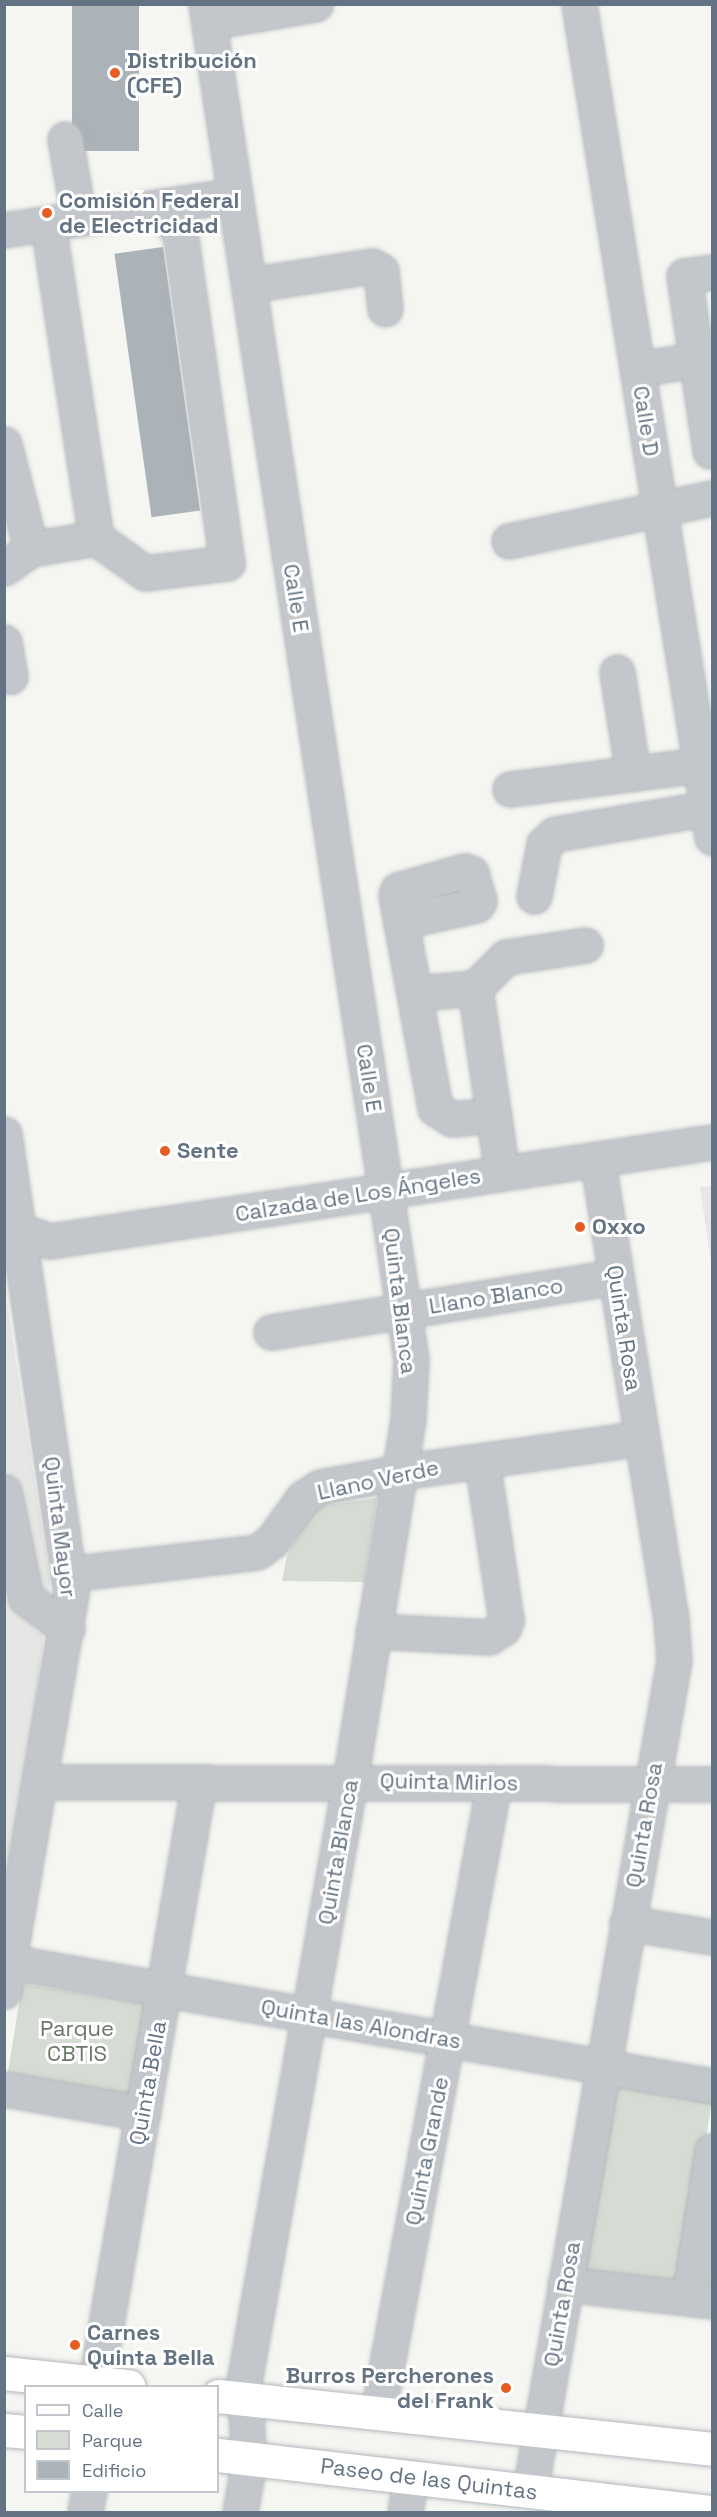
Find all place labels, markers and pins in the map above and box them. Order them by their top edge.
place label: Distribución (CFE) [127,47,257,98]
marker: Distribución (CFE) [108,66,122,80]
place label: Comisión Federal de Electricidad [59,187,239,238]
marker: Comisión Federal de Electricidad [40,206,54,220]
place label: Sente [177,1138,239,1164]
marker: Sente [158,1144,172,1158]
place label: Oxxo [592,1214,646,1240]
marker: Oxxo [573,1220,587,1234]
place label: Carnes Quinta Bella [87,2319,215,2370]
marker: Carnes Quinta Bella [68,2338,82,2352]
place label: Burros Percherones del Frank [286,2362,494,2414]
marker: Burros Percherones del Frank [499,2381,513,2395]

